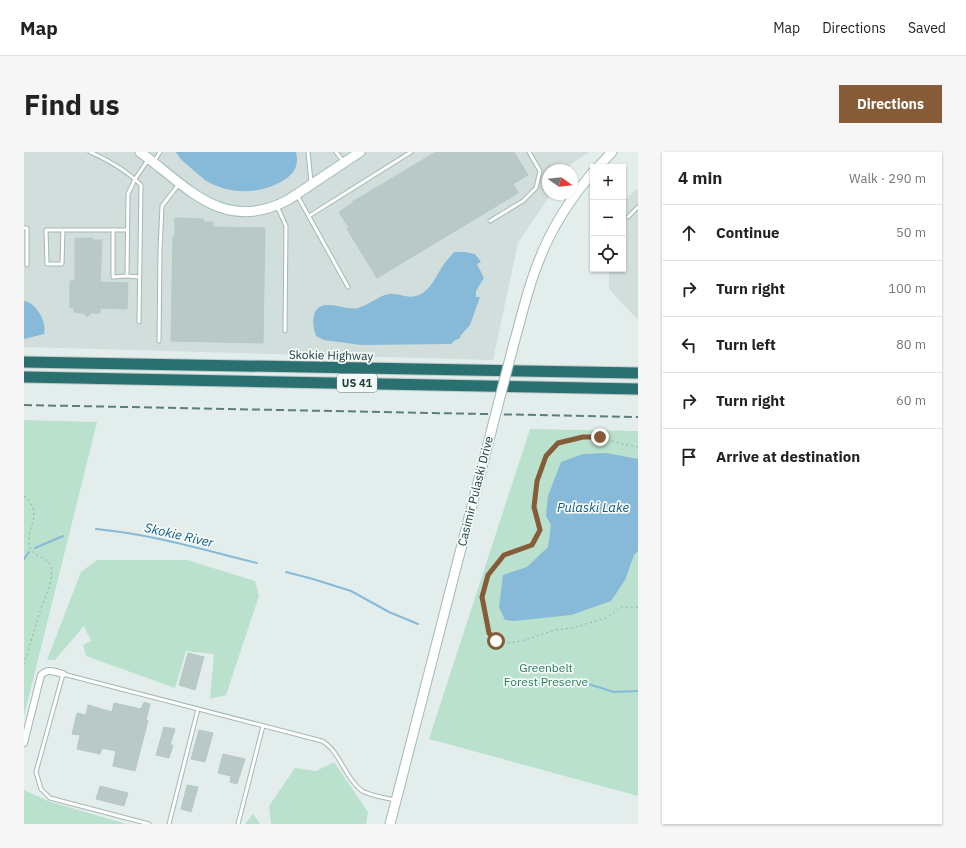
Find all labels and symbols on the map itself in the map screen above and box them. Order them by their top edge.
north arrow [542,164,578,200]
street label: Skokie Highway [289,347,373,363]
road number: US 41 [337,374,377,392]
route end [591,428,609,446]
street label: Casimir Pulaski Drive [454,434,496,548]
water label: Pulaski Lake [557,499,629,516]
water label: Skokie River [143,519,216,551]
route start [487,632,505,650]
park label: Greenbelt Forest Preserve [504,660,589,689]

